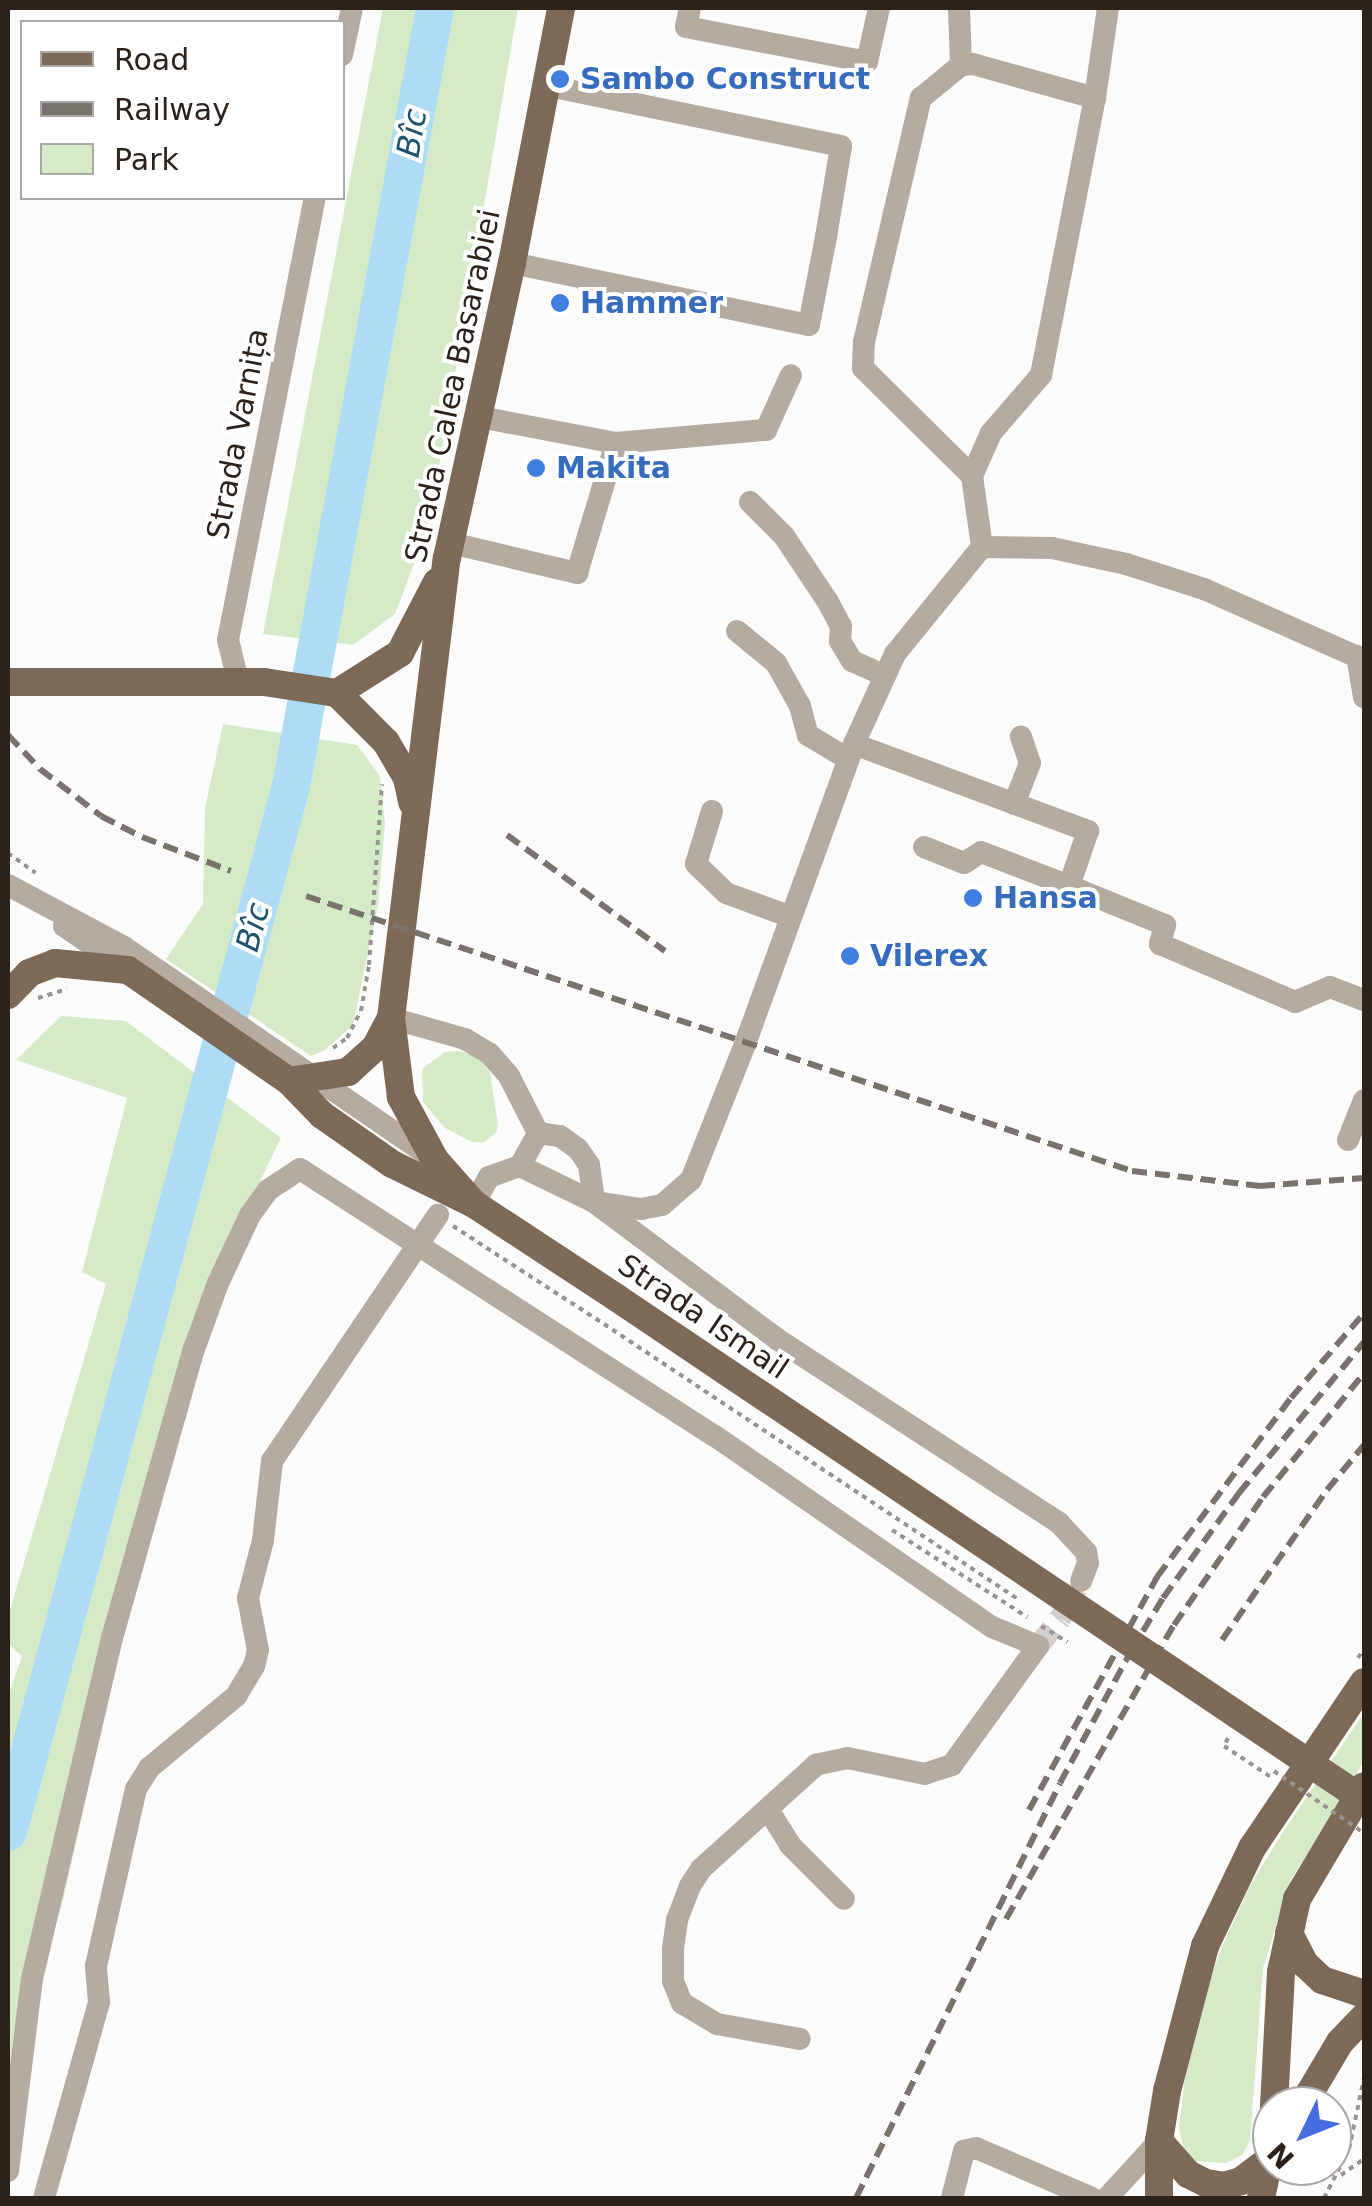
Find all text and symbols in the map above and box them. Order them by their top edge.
legend [20,20,345,200]
text: Road [114,42,189,77]
place label: Sambo Construct [580,61,870,97]
marker: Sambo Construct [549,68,571,90]
text: Railway [114,92,230,127]
water label: Bîc [389,106,435,160]
text: Park [114,142,179,177]
street label: Strada Calea Basarabiei [398,206,508,566]
place label: Hammer [580,285,723,321]
marker: Hammer [549,292,571,314]
street label: Strada Varnița [200,325,276,543]
place label: Makita [556,450,671,486]
marker: Makita [525,457,547,479]
place label: Hansa [993,880,1098,916]
marker: Hansa [962,887,984,909]
water label: Bîc [228,899,278,955]
place label: Vilerex [870,938,988,974]
marker: Vilerex [839,945,861,967]
street label: Strada Ismail [611,1247,795,1387]
north arrow [1252,2086,1352,2186]
text: N [1261,2136,1301,2175]

